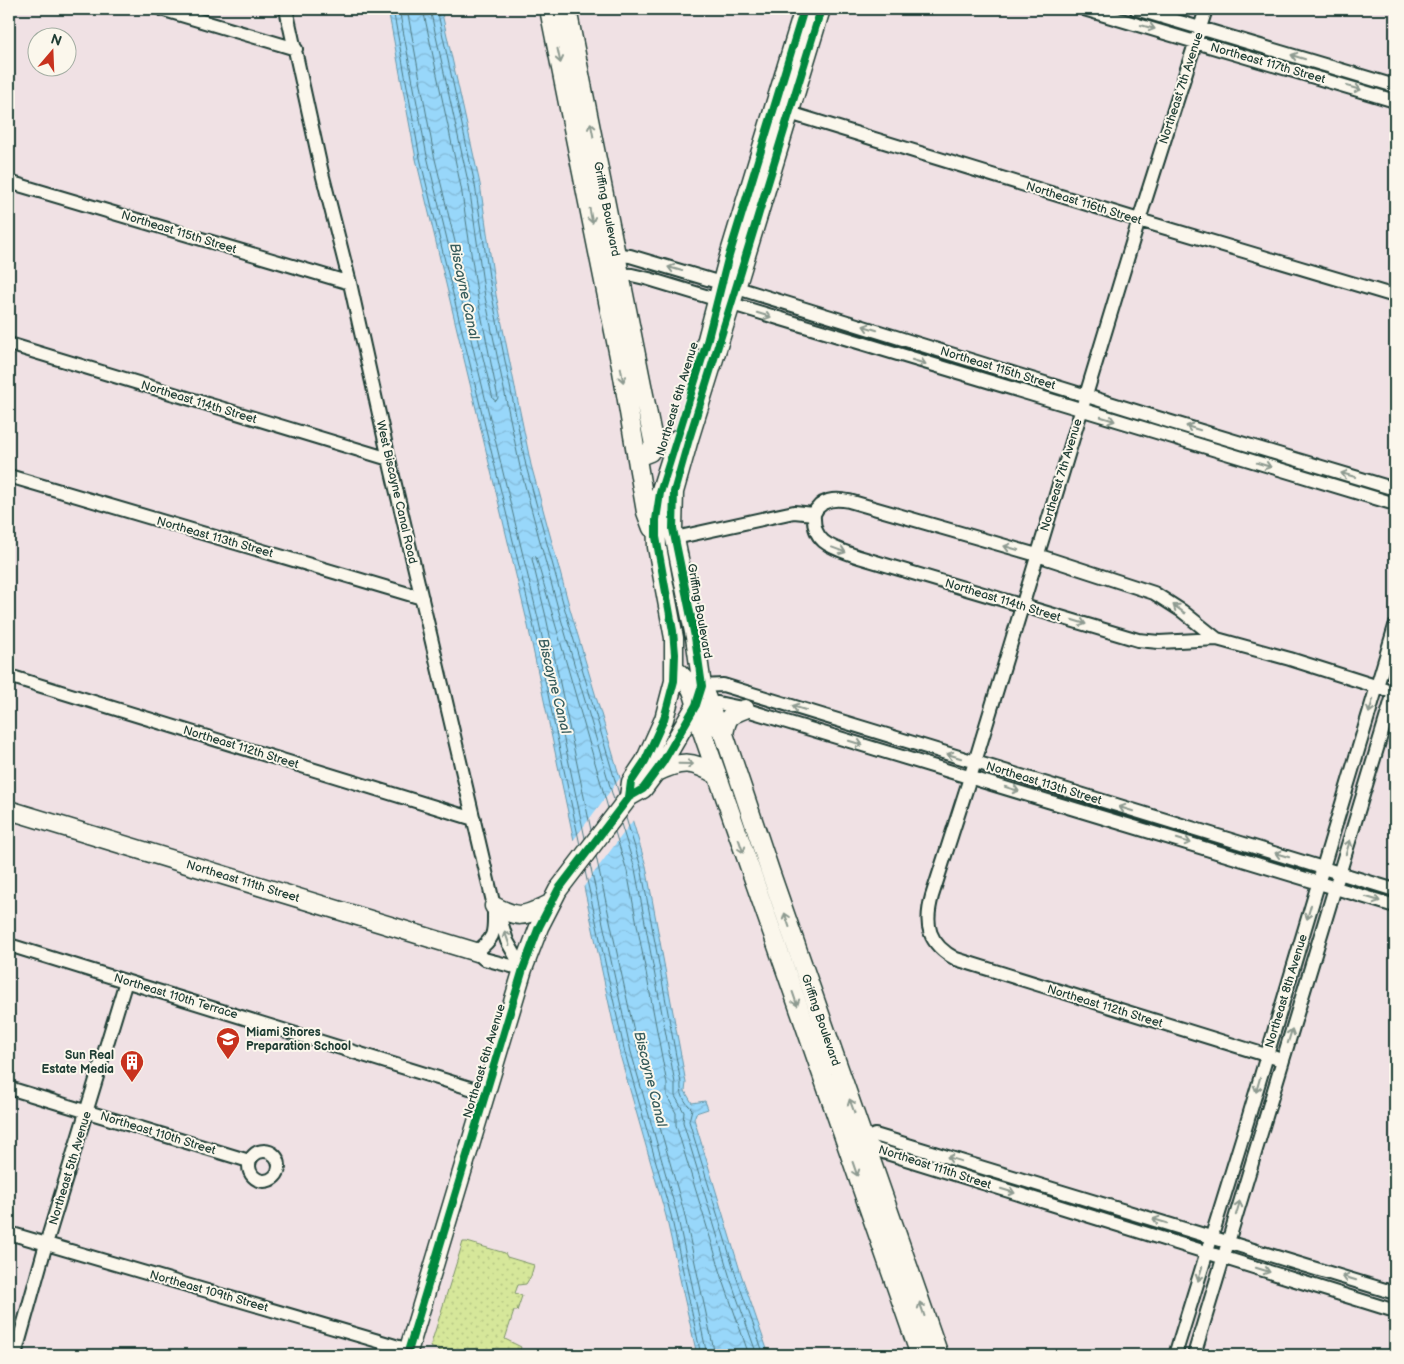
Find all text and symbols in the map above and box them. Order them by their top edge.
one-way arrow [1139,23,1155,33]
north arrow [28,28,78,78]
text: N [48,30,64,50]
street label: Northeast 7th Avenue [1156,30,1207,146]
street label: Northeast 117th Street [1209,40,1327,87]
one-way arrow [555,48,564,64]
one-way arrow [1291,51,1307,61]
one-way arrow [1345,84,1361,94]
one-way arrow [586,123,596,139]
street label: Griffing Boulevard [590,160,623,258]
street label: Northeast 116th Street [1024,179,1144,228]
one-way arrow [587,207,596,223]
street label: Northeast 115th Street [119,208,239,257]
water label: Biscayne Canal [446,242,483,341]
one-way arrow [667,264,683,274]
one-way arrow [755,310,771,320]
one-way arrow [863,323,879,333]
street label: Northeast 6th Avenue [653,340,702,458]
street label: Northeast 115th Street [938,344,1058,393]
one-way arrow [911,357,927,367]
one-way arrow [618,367,628,383]
street label: Northeast 114th Street [139,378,259,427]
one-way arrow [1100,414,1116,424]
street label: Northeast 7th Avenue [1037,417,1086,533]
street label: West Biscayne Canal Road [373,419,420,565]
one-way arrow [1185,423,1201,433]
one-way arrow [1256,461,1272,471]
one-way arrow [1341,470,1357,479]
street label: Northeast 113th Street [155,514,275,561]
one-way arrow [1003,542,1019,552]
one-way arrow [831,546,847,555]
street label: Griffing Boulevard [684,562,715,660]
street label: Northeast 114th Street [943,576,1063,625]
one-way arrow [1172,604,1186,614]
one-way arrow [1070,618,1086,628]
water label: Biscayne Canal [534,637,575,736]
one-way arrow [1366,698,1376,714]
one-way arrow [791,703,807,713]
street label: Northeast 112th Street [181,723,301,772]
one-way arrow [848,738,864,748]
one-way arrow [947,750,963,760]
one-way arrow [678,759,694,769]
street label: Northeast 113th Street [984,759,1104,808]
one-way arrow [1004,785,1020,795]
one-way arrow [1119,803,1135,813]
one-way arrow [737,837,746,853]
one-way arrow [1176,837,1192,846]
one-way arrow [1343,839,1353,855]
one-way arrow [1274,850,1290,860]
street label: Northeast 111th Street [184,857,302,906]
one-way arrow [1365,894,1381,904]
one-way arrow [1304,904,1314,920]
one-way arrow [782,913,791,928]
one-way arrow [502,931,511,947]
street label: Northeast 8th Avenue [1262,932,1311,1050]
street label: Northeast 110th Terrace [112,970,240,1022]
street label: Griffing Boulevard [798,972,843,1068]
street label: Northeast 112th Street [1045,982,1165,1031]
one-way arrow [791,991,800,1006]
street label: Northeast 6th Avenue [460,1002,509,1120]
place label: Miami Shores Preparation School [246,1025,351,1054]
school or university icon: Miami Shores Preparation School [215,1026,241,1060]
one-way arrow [1285,1028,1295,1044]
water label: Biscayne Canal [630,1030,671,1129]
place label: Sun Real Estate Media [42,1048,114,1077]
building icon: Sun Real Estate Media [119,1049,145,1083]
one-way arrow [1252,1076,1262,1092]
one-way arrow [847,1099,856,1114]
street label: Northeast 5th Avenue [46,1109,95,1227]
street label: Northeast 110th Street [98,1109,218,1158]
street label: Northeast 111th Street [877,1142,993,1193]
one-way arrow [946,1153,962,1163]
one-way arrow [851,1160,860,1176]
one-way arrow [1000,1186,1016,1196]
one-way arrow [1234,1200,1244,1216]
one-way arrow [1152,1216,1168,1226]
one-way arrow [1194,1265,1204,1281]
one-way arrow [1255,1266,1271,1276]
street label: Northeast 109th Street [148,1267,270,1316]
one-way arrow [1341,1273,1357,1283]
one-way arrow [917,1302,926,1318]

